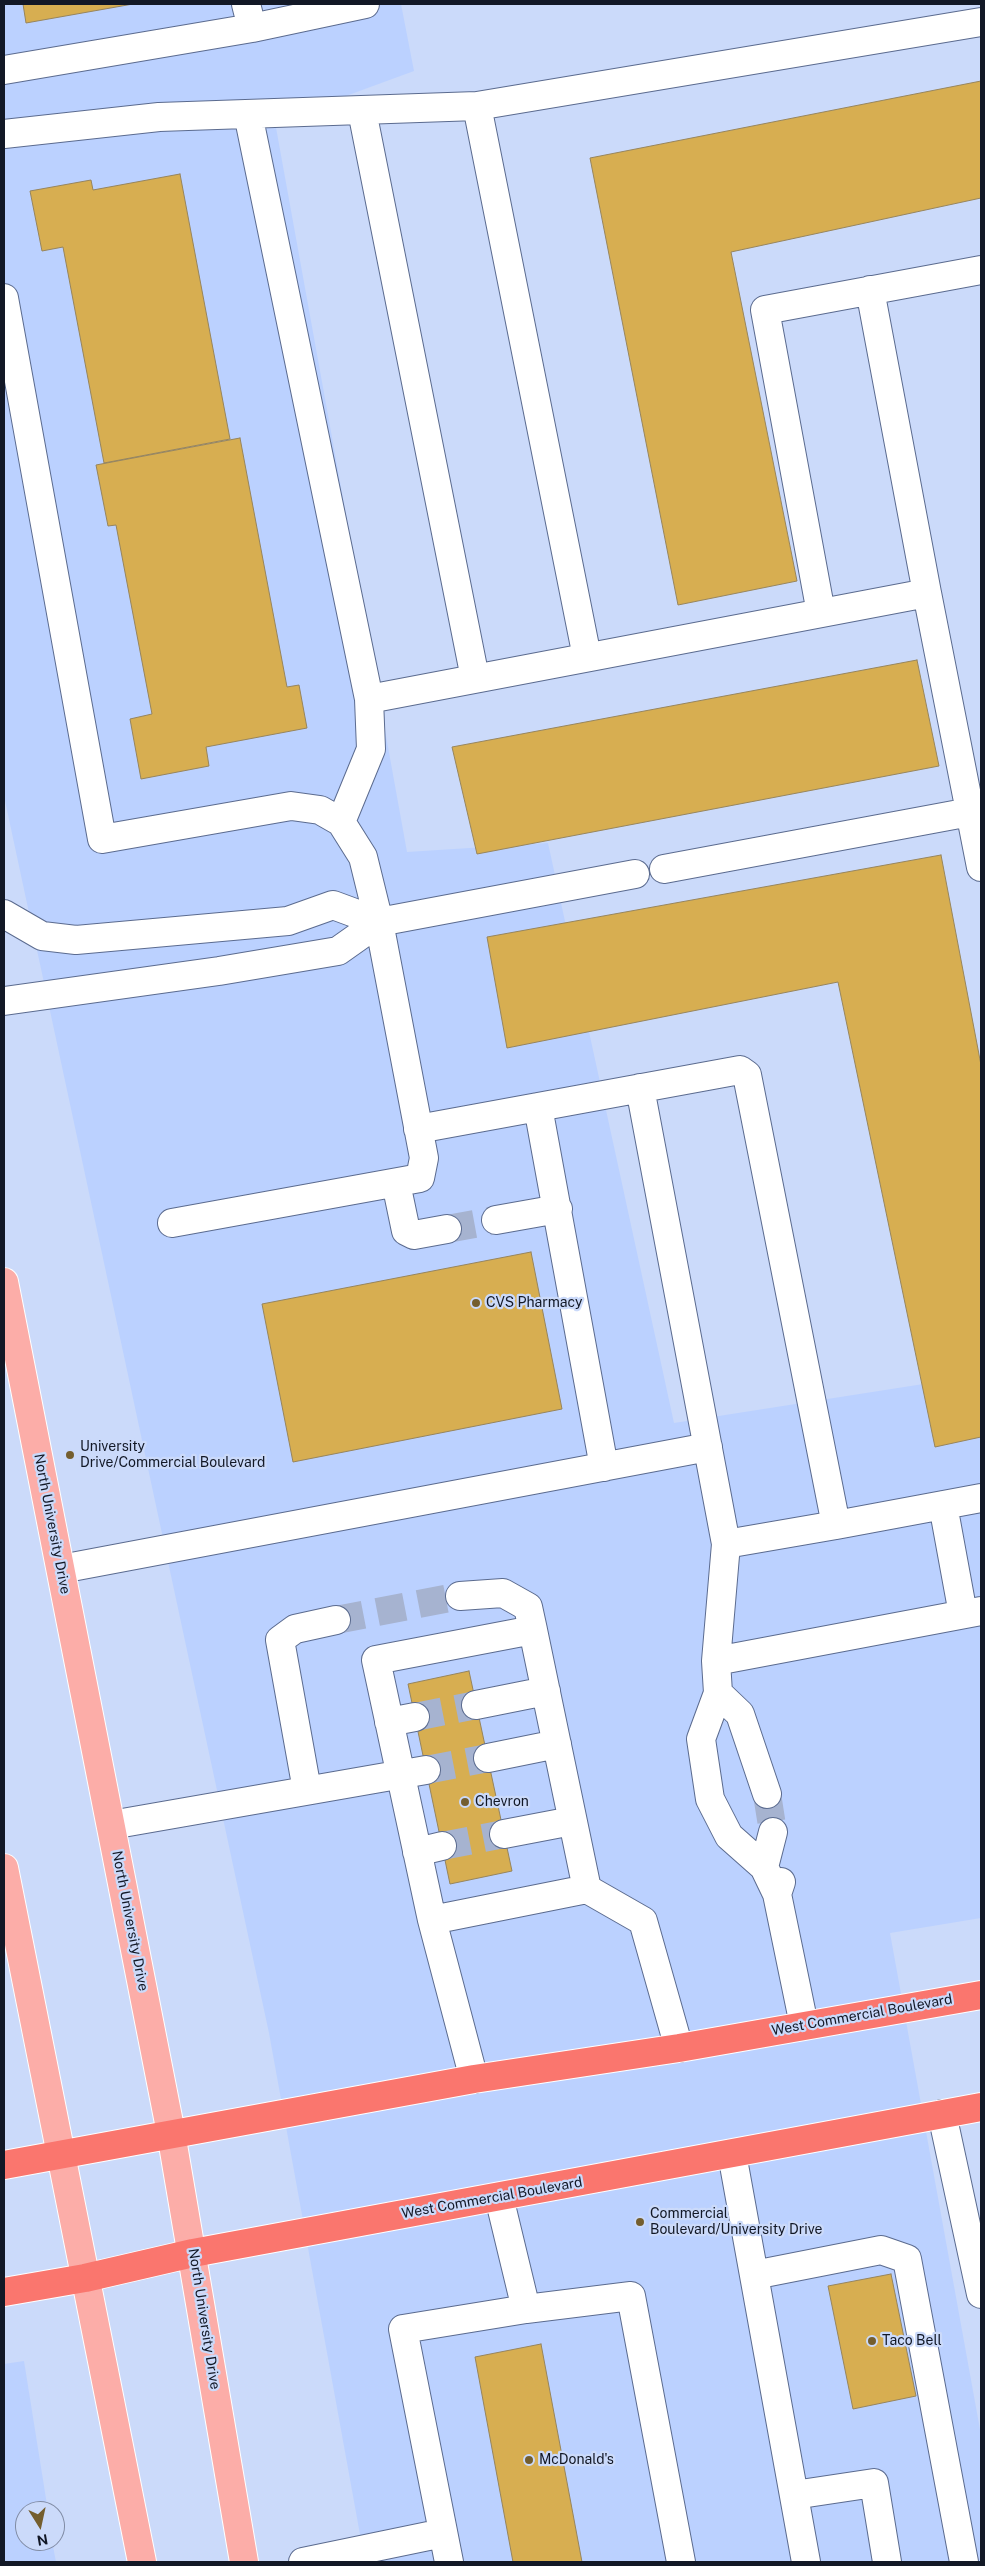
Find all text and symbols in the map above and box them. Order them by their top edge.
place label: CVS Pharmacy [486,1295,583,1311]
marker: CVS Pharmacy [470,1297,482,1309]
place label: University Drive/Commercial Boulevard [80,1439,265,1471]
marker: University Drive/Commercial Boulevard [64,1449,76,1461]
street label: North University Drive [30,1452,74,1596]
place label: Chevron [475,1794,529,1810]
marker: Chevron [459,1796,471,1808]
street label: North University Drive [108,1849,152,1993]
street label: West Commercial Boulevard [770,1991,954,2039]
street label: West Commercial Boulevard [400,2174,584,2222]
place label: Commercial Boulevard/University Drive [650,2206,822,2238]
marker: Commercial Boulevard/University Drive [634,2216,646,2228]
street label: North University Drive [185,2247,223,2391]
place label: Taco Bell [882,2333,942,2349]
marker: Taco Bell [866,2335,878,2347]
place label: McDonald's [539,2452,614,2468]
marker: McDonald's [523,2454,535,2466]
north arrow [15,2501,65,2551]
text: N [36,2531,49,2549]

